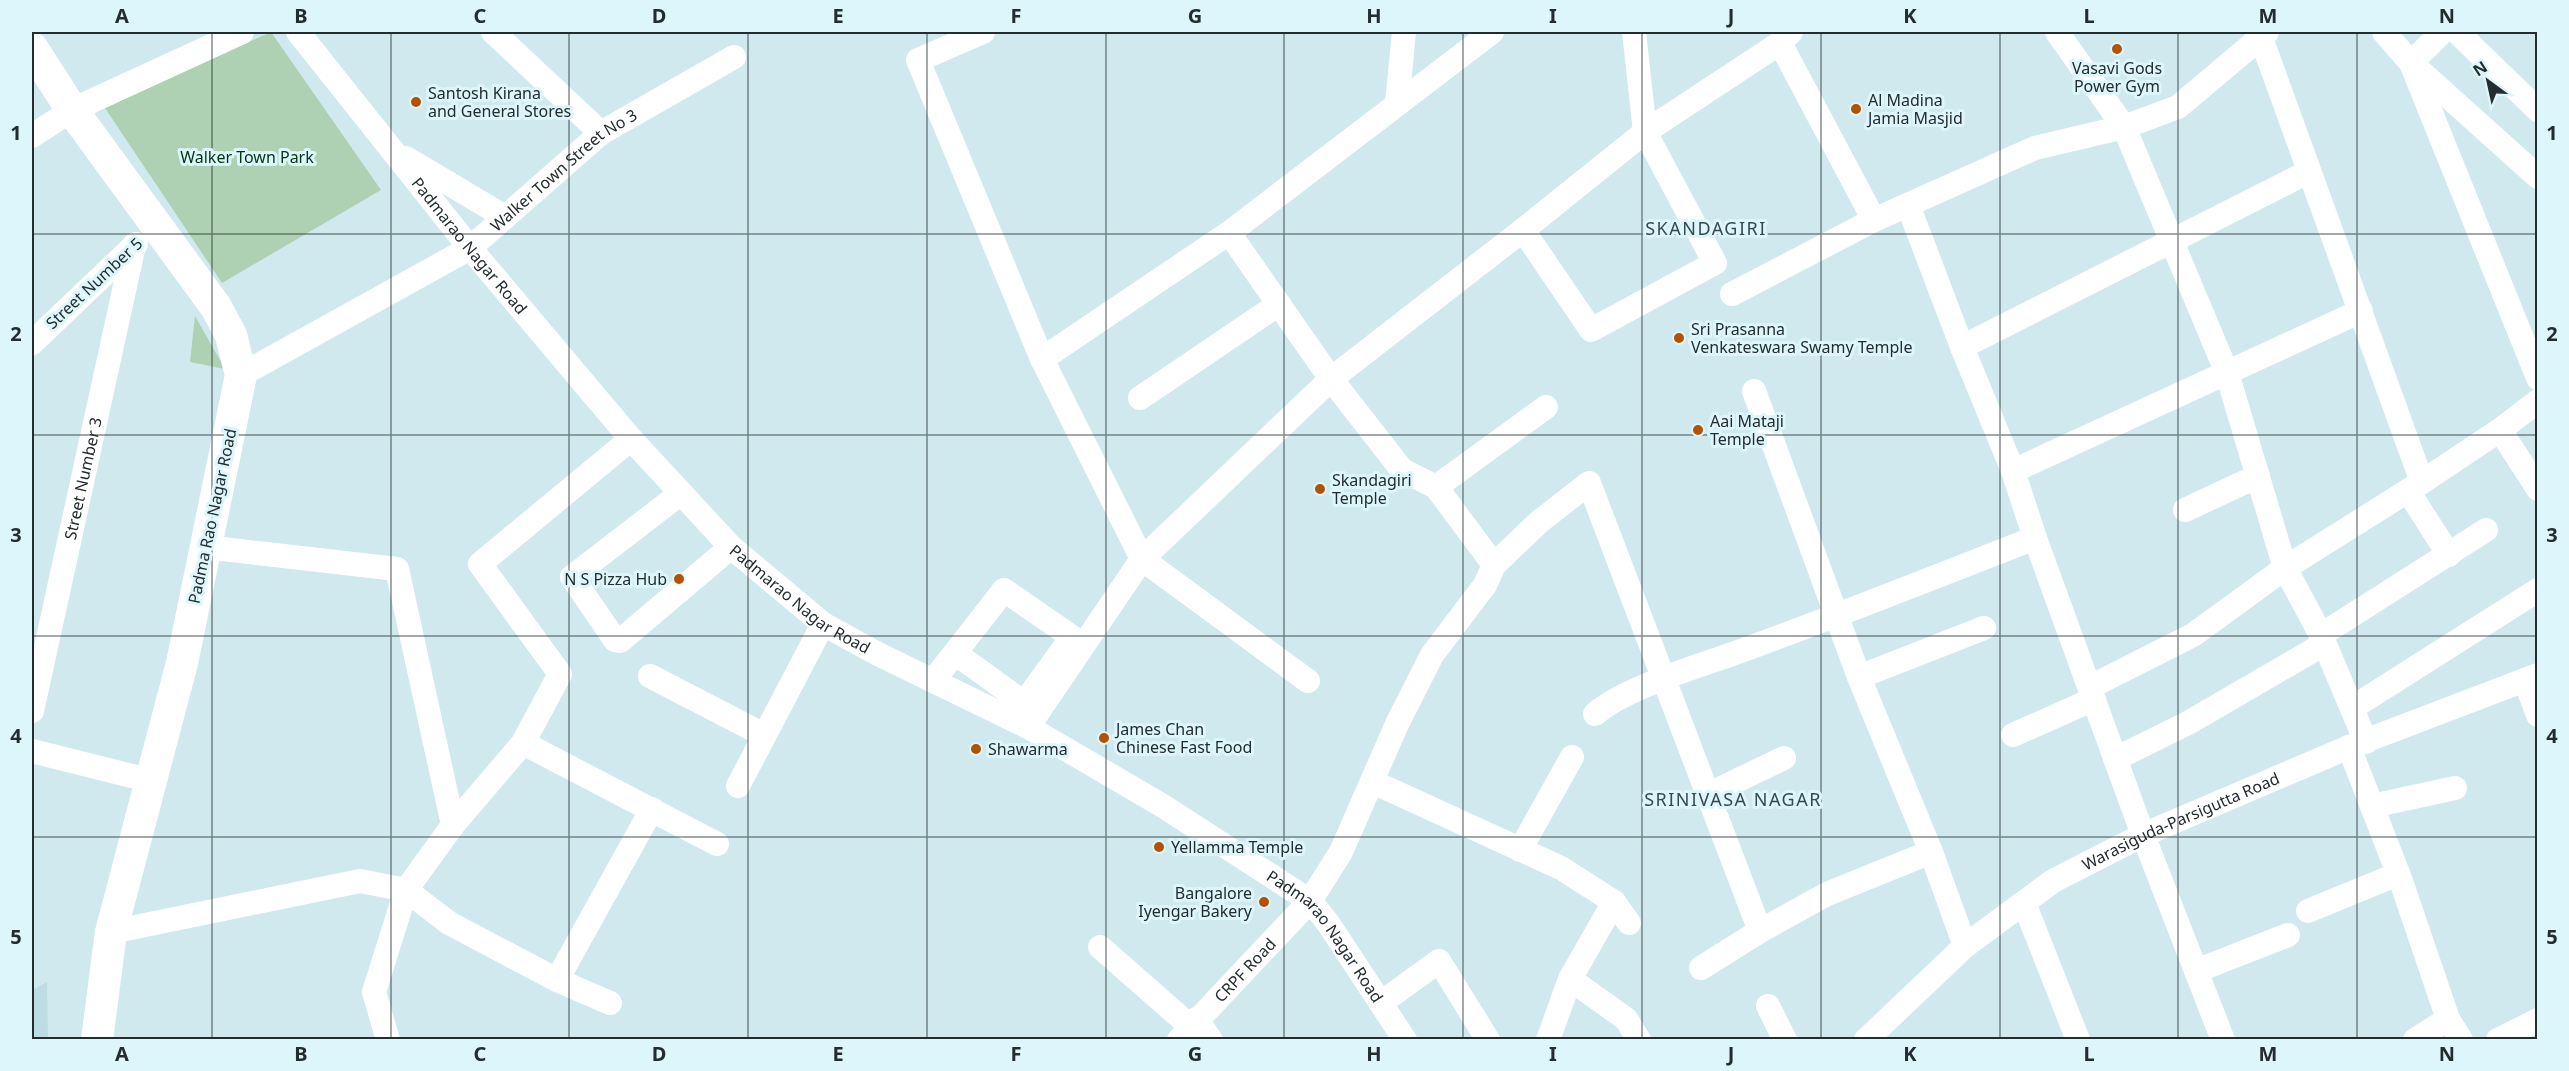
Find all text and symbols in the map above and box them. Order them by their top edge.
text: A [115,2,129,29]
text: B [294,2,308,29]
text: C [474,2,487,29]
text: D [652,2,666,29]
text: E [832,2,844,29]
text: F [1011,2,1021,29]
text: G [1188,2,1202,29]
text: H [1366,2,1382,29]
text: I [1549,2,1557,29]
text: J [1726,2,1734,29]
text: K [1903,2,1917,29]
text: L [2083,2,2095,29]
text: M [2259,2,2277,29]
text: N [2439,2,2455,29]
marker: Vasavi Gods Power Gym [2110,42,2124,56]
north arrow [2458,51,2518,111]
text: N [2468,56,2491,81]
place label: Vasavi Gods Power Gym [2072,57,2162,97]
place label: Santosh Kirana and General Stores [428,82,571,122]
place label: Al Madina Jamia Masjid [1866,89,1963,129]
marker: Santosh Kirana and General Stores [409,95,423,109]
marker: Al Madina Jamia Masjid [1849,102,1863,116]
street label: Walker Town Street No 3 [485,104,641,236]
text: 1 [10,119,22,146]
text: 1 [2546,119,2558,146]
park label: Walker Town Park [180,146,314,168]
street label: Padmarao Nagar Road [407,173,532,319]
district label: SKANDAGIRI [1645,216,1767,240]
street label: Street Number 5 [41,232,147,334]
place label: Sri Prasanna Venkateswara Swamy Temple [1691,318,1913,358]
text: 2 [10,320,22,347]
text: 2 [2546,320,2558,347]
marker: Sri Prasanna Venkateswara Swamy Temple [1672,331,1686,345]
place label: Aai Mataji Temple [1710,410,1784,450]
street label: Street Number 3 [59,415,107,542]
marker: Aai Mataji Temple [1691,423,1705,437]
street label: Padma Rao Nagar Road [183,426,241,606]
place label: Skandagiri Temple [1332,469,1412,509]
marker: Skandagiri Temple [1313,482,1327,496]
text: 3 [10,521,22,548]
text: 3 [2546,521,2558,548]
street label: Padmarao Nagar Road [725,540,874,659]
place label: N S Pizza Hub [564,568,667,590]
marker: N S Pizza Hub [672,572,686,586]
place label: James Chan Chinese Fast Food [1114,718,1252,758]
text: 4 [10,722,22,749]
text: 4 [2546,722,2558,749]
marker: James Chan Chinese Fast Food [1097,731,1111,745]
place label: Shawarma [988,738,1068,760]
marker: Shawarma [969,742,983,756]
street label: Warasiguda-Parsigutta Road [2078,767,2283,875]
district label: SRINIVASA NAGAR [1644,787,1822,811]
place label: Yellamma Temple [1171,836,1303,858]
marker: Yellamma Temple [1152,840,1166,854]
street label: Padmarao Nagar Road [1263,865,1388,1007]
place label: Bangalore Iyengar Bakery [1138,882,1253,922]
marker: Bangalore Iyengar Bakery [1257,895,1271,909]
text: 5 [10,923,22,950]
text: 5 [2546,923,2558,950]
street label: CRPF Road [1209,933,1281,1007]
text: A [115,1040,129,1067]
text: B [294,1040,308,1067]
text: C [474,1040,487,1067]
text: D [652,1040,666,1067]
text: E [832,1040,844,1067]
text: F [1011,1040,1021,1067]
text: G [1188,1040,1202,1067]
text: H [1366,1040,1382,1067]
text: I [1549,1040,1557,1067]
text: J [1726,1040,1734,1067]
text: K [1903,1040,1917,1067]
text: L [2083,1040,2095,1067]
text: M [2259,1040,2277,1067]
text: N [2439,1040,2455,1067]

